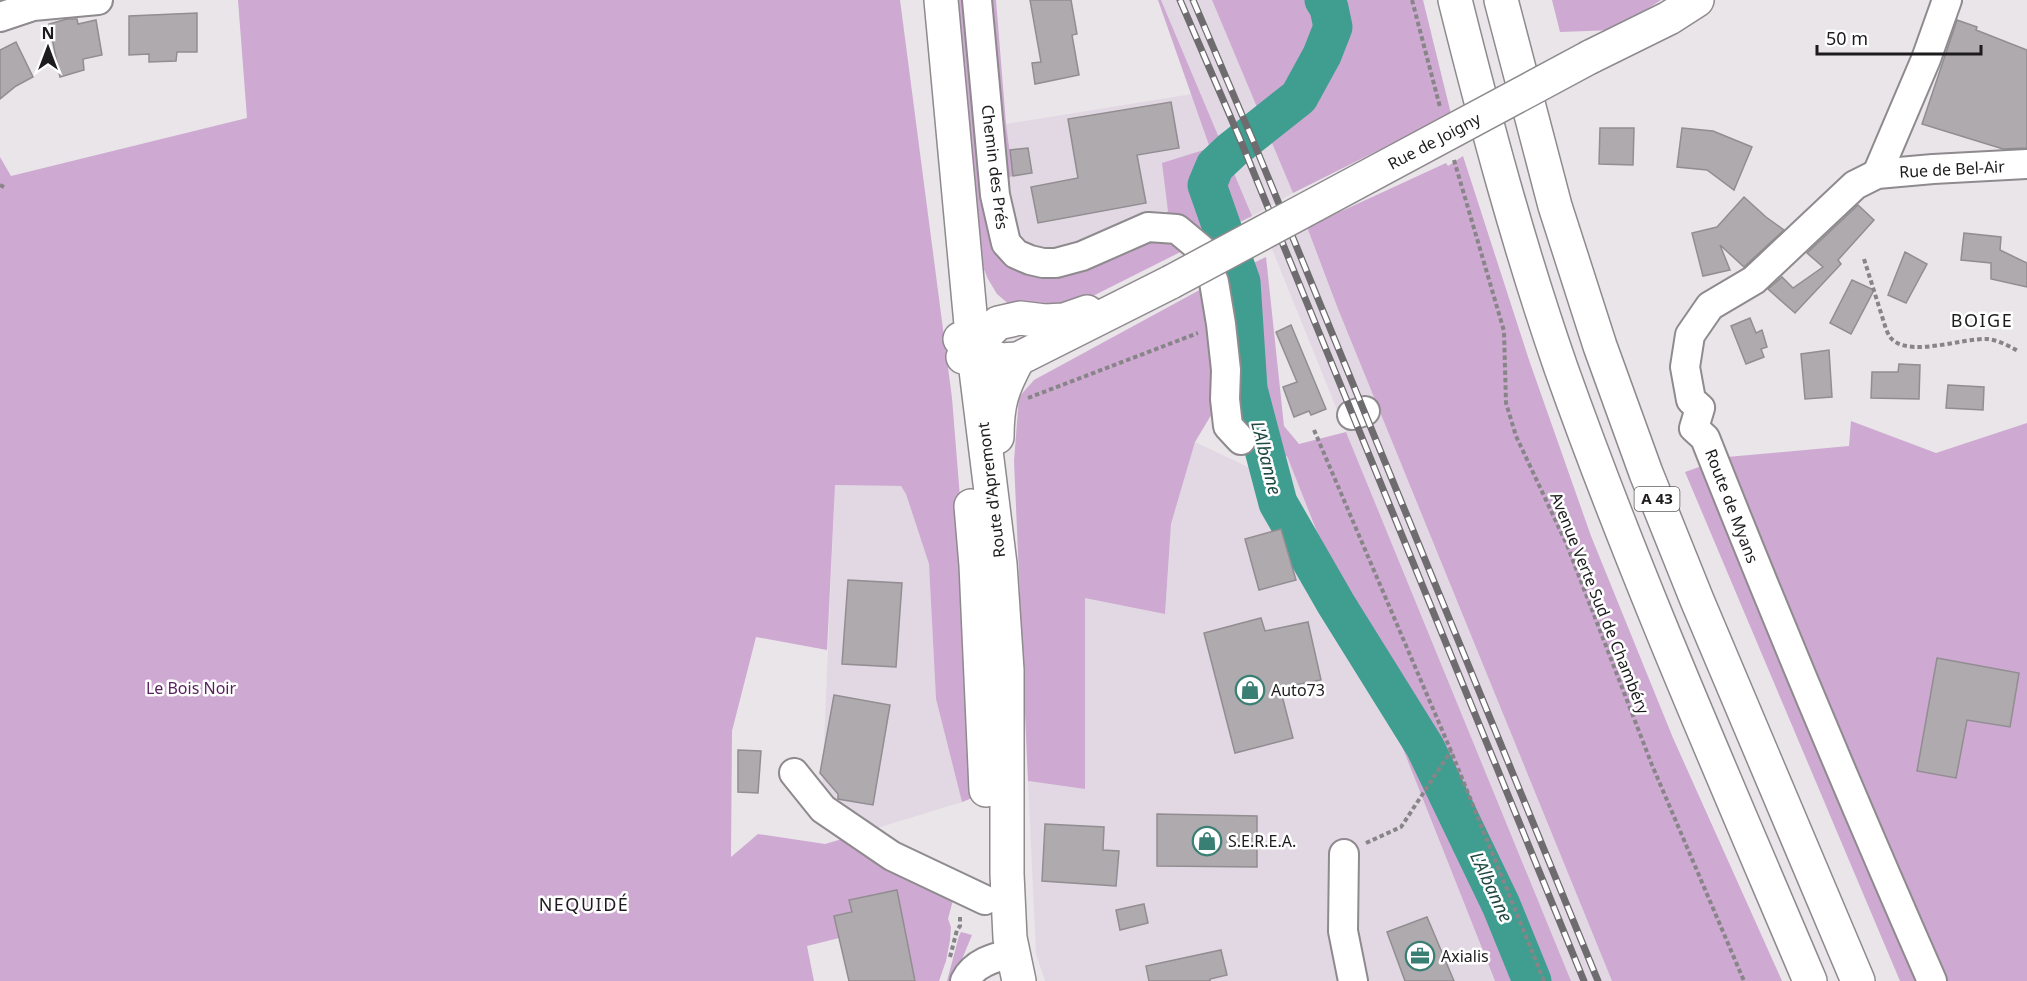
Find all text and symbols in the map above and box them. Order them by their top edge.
north arrow [18,18,78,78]
scale bar [1817,18,1980,56]
text: N [41,22,55,44]
text: 50 m [1826,26,1868,50]
street label: Chemin des Prés [976,103,1014,231]
street label: Rue de Joigny [1384,107,1485,175]
street label: Rue de Bel-Air [1899,155,2006,183]
district label: BOIGE [1951,308,2013,332]
water label: L'Albanne [1246,418,1288,497]
street label: Route d'Apremont [972,421,1010,559]
street label: Route de Myans [1700,446,1764,566]
road number: A 43 [1634,487,1680,511]
street label: Avenue Verte Sud de Chambéry [1545,489,1655,718]
shop icon: Auto73 [1234,674,1266,706]
park label: Le Bois Noir [146,677,236,699]
place label: Auto73 [1271,679,1325,701]
shop icon: S.E.R.E.A. [1191,825,1223,857]
place label: S.E.R.E.A. [1228,830,1296,852]
water label: L'Albanne [1465,847,1519,926]
district label: NEQUIDÉ [539,892,629,916]
office icon: Axialis [1404,940,1436,972]
place label: Axialis [1441,945,1489,967]

